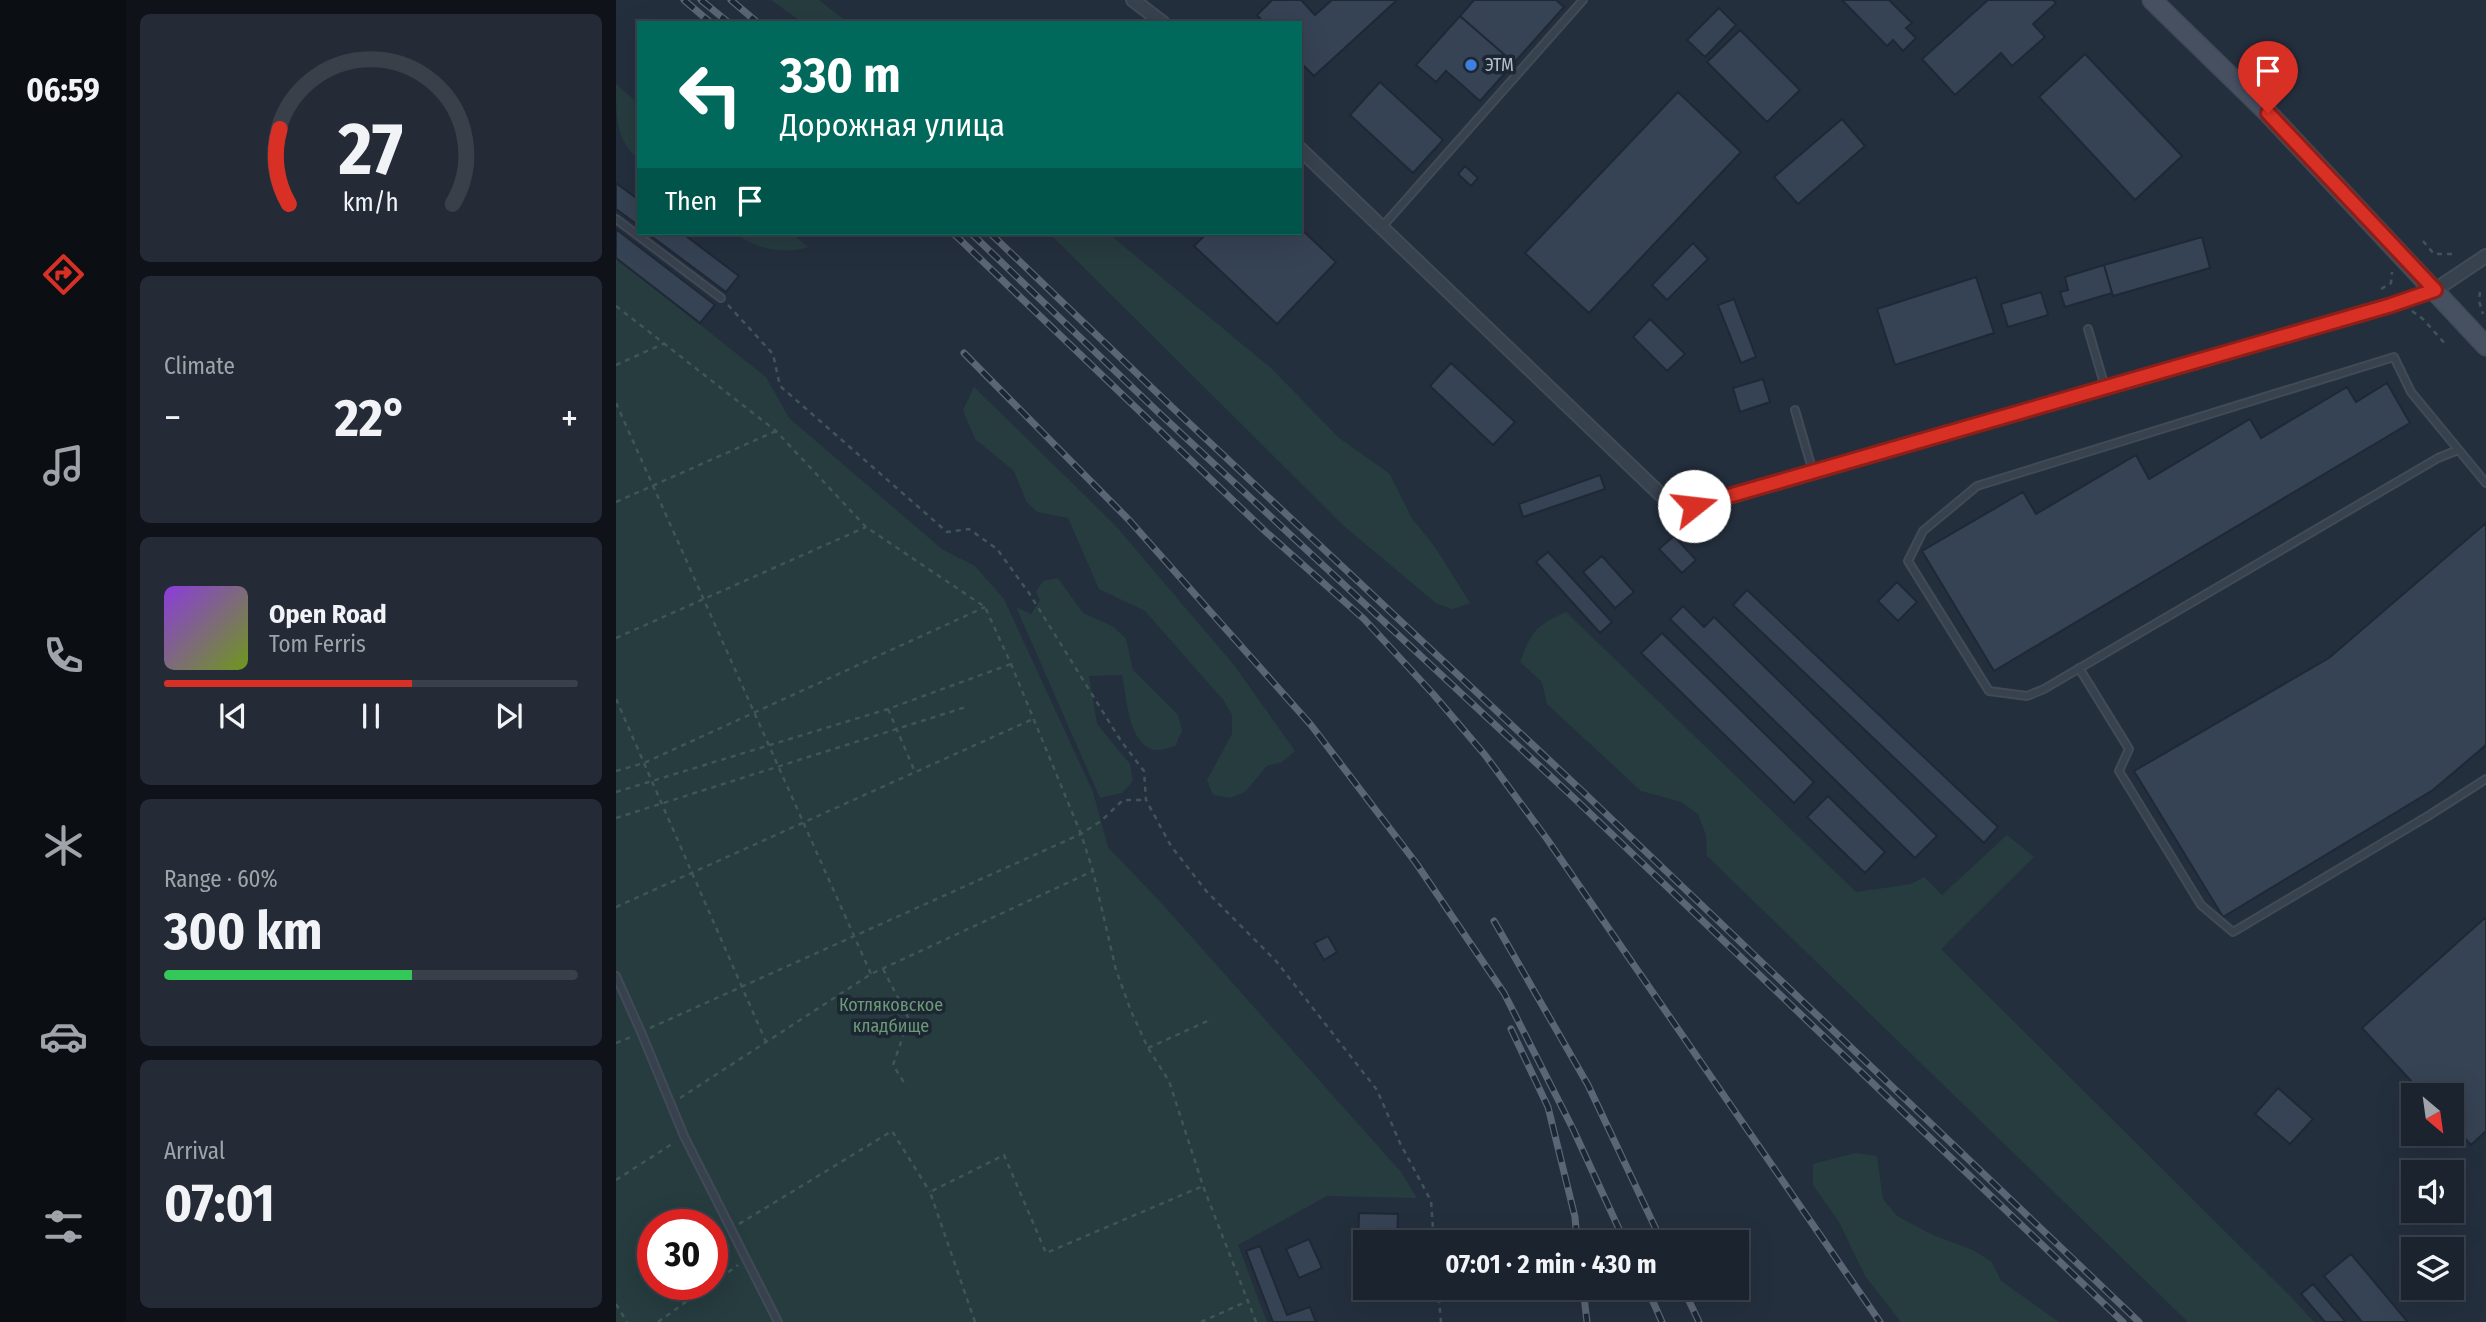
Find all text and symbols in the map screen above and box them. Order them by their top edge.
pin [2238,41,2298,113]
text: 330 m [780,46,901,105]
icon: left [665,49,756,140]
icon: arrive [2249,52,2287,90]
place label: ЭТМ [1485,54,1514,76]
marker: ЭТМ [1463,57,1479,73]
text: 06:59 [26,71,100,109]
text: 27 [338,106,403,193]
text: Дорожная улица [780,106,1005,144]
icon: arrive [731,182,769,220]
text: Then [665,186,717,217]
text: km/h [343,188,399,218]
icon: directions [39,250,88,299]
text: Climate [164,352,235,380]
text: 22° [335,387,407,450]
text: − [164,395,181,441]
text: + [561,395,578,441]
icon: music [39,441,88,490]
position arrow [1657,469,1731,543]
text: Open Road [269,599,387,630]
text: Tom Ferris [269,630,366,658]
icon: phone [39,631,88,680]
icon: previous [214,697,252,735]
icon: pause [352,697,390,735]
icon: next [490,697,528,735]
icon: climate [39,821,88,870]
text: Range · 60% [164,865,278,893]
text: 300 km [164,900,322,963]
park label: Котляковское кладбище [839,994,943,1037]
icon: car [39,1012,88,1061]
north arrow [2401,1083,2464,1146]
map controls [2401,1083,2464,1300]
text: Arrival [164,1137,225,1165]
button: sound [2401,1160,2464,1223]
text: 07:01 [164,1172,275,1235]
icon: filters [39,1202,88,1251]
speed limit sign: 30 [637,1209,728,1300]
button: layers [2401,1237,2464,1300]
text: 07:01 · 2 min · 430 m [1445,1249,1657,1280]

